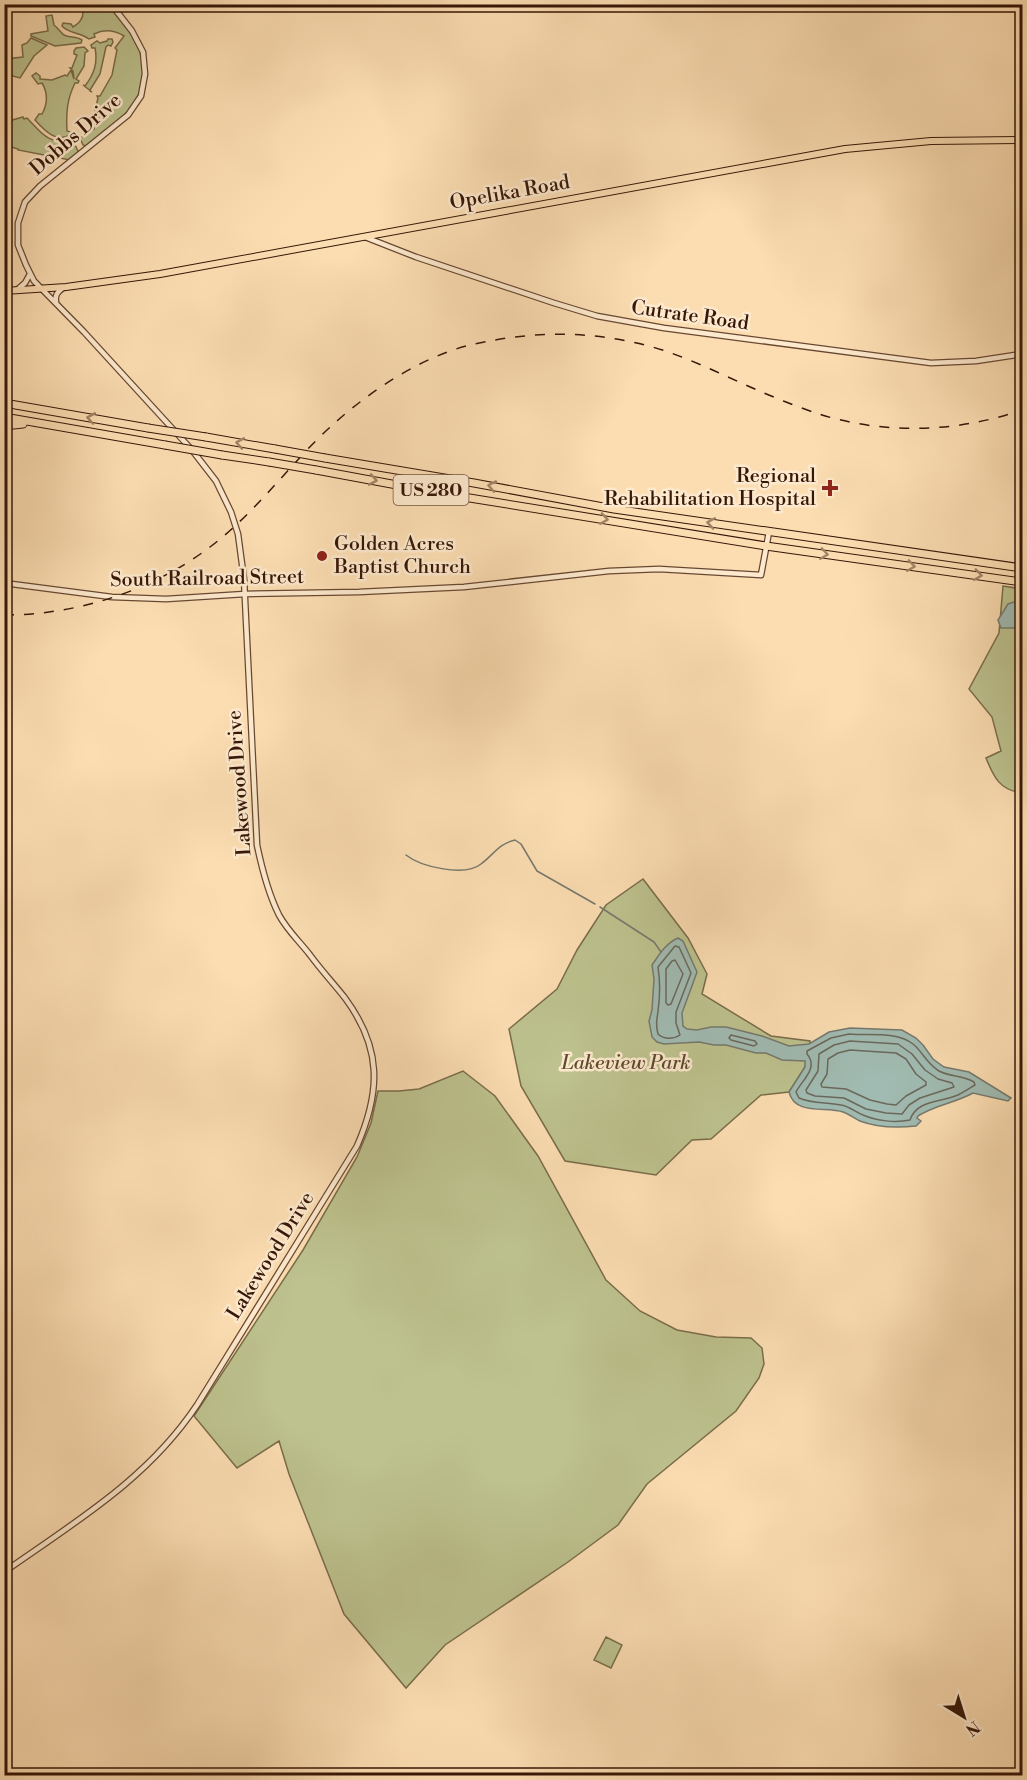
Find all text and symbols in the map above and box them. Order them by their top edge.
street label: Dobbs Drive [25,88,127,182]
street label: Opelika Road [448,170,573,216]
street label: Cutrate Road [630,295,751,337]
one-way arrow [86,412,96,425]
one-way arrow [236,438,245,450]
place label: Regional Rehabilitation Hospital [604,464,816,512]
one-way arrow [369,474,378,486]
road number: US 280 [394,475,468,505]
marker: Regional Rehabilitation Hospital [821,479,839,497]
one-way arrow [487,480,497,493]
one-way arrow [598,512,608,525]
one-way arrow [706,517,715,529]
place label: Golden Acres Baptist Church [333,532,471,580]
one-way arrow [819,547,829,559]
marker: Golden Acres Baptist Church [315,549,329,563]
one-way arrow [906,559,915,571]
street label: South Railroad Street [110,565,304,593]
one-way arrow [973,569,982,581]
street label: Lakewood Drive [222,709,258,857]
park label: Lakeview Park [560,1051,691,1076]
street label: Lakewood Drive [222,1187,320,1325]
north arrow [934,1687,994,1747]
text: N [961,1716,984,1740]

